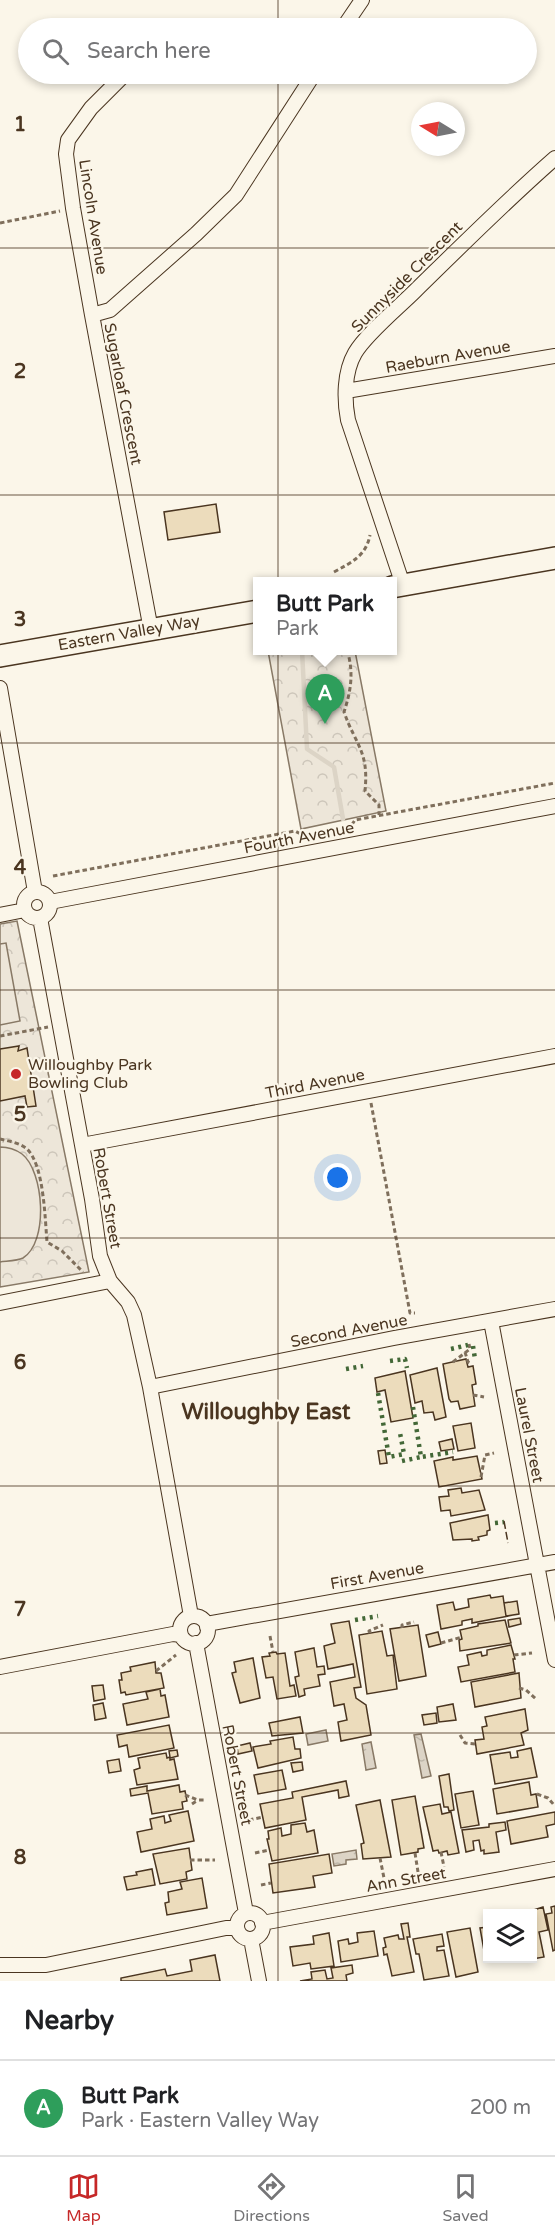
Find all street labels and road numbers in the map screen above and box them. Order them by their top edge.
street label: Lincoln Avenue [74,158,112,276]
street label: Sunnyside Crescent [347,217,467,337]
street label: Sugarloaf Crescent [99,321,147,467]
street label: Raeburn Avenue [384,336,512,378]
street label: Eastern Valley Way [57,611,202,655]
street label: Fourth Avenue [242,818,356,858]
street label: Third Avenue [264,1065,366,1103]
street label: Robert Street [88,1146,126,1250]
street label: Second Avenue [289,1310,409,1352]
street label: Laurel Street [510,1386,548,1484]
street label: First Avenue [329,1558,425,1594]
street label: Robert Street [217,1723,257,1827]
street label: Ann Street [364,1863,448,1897]

